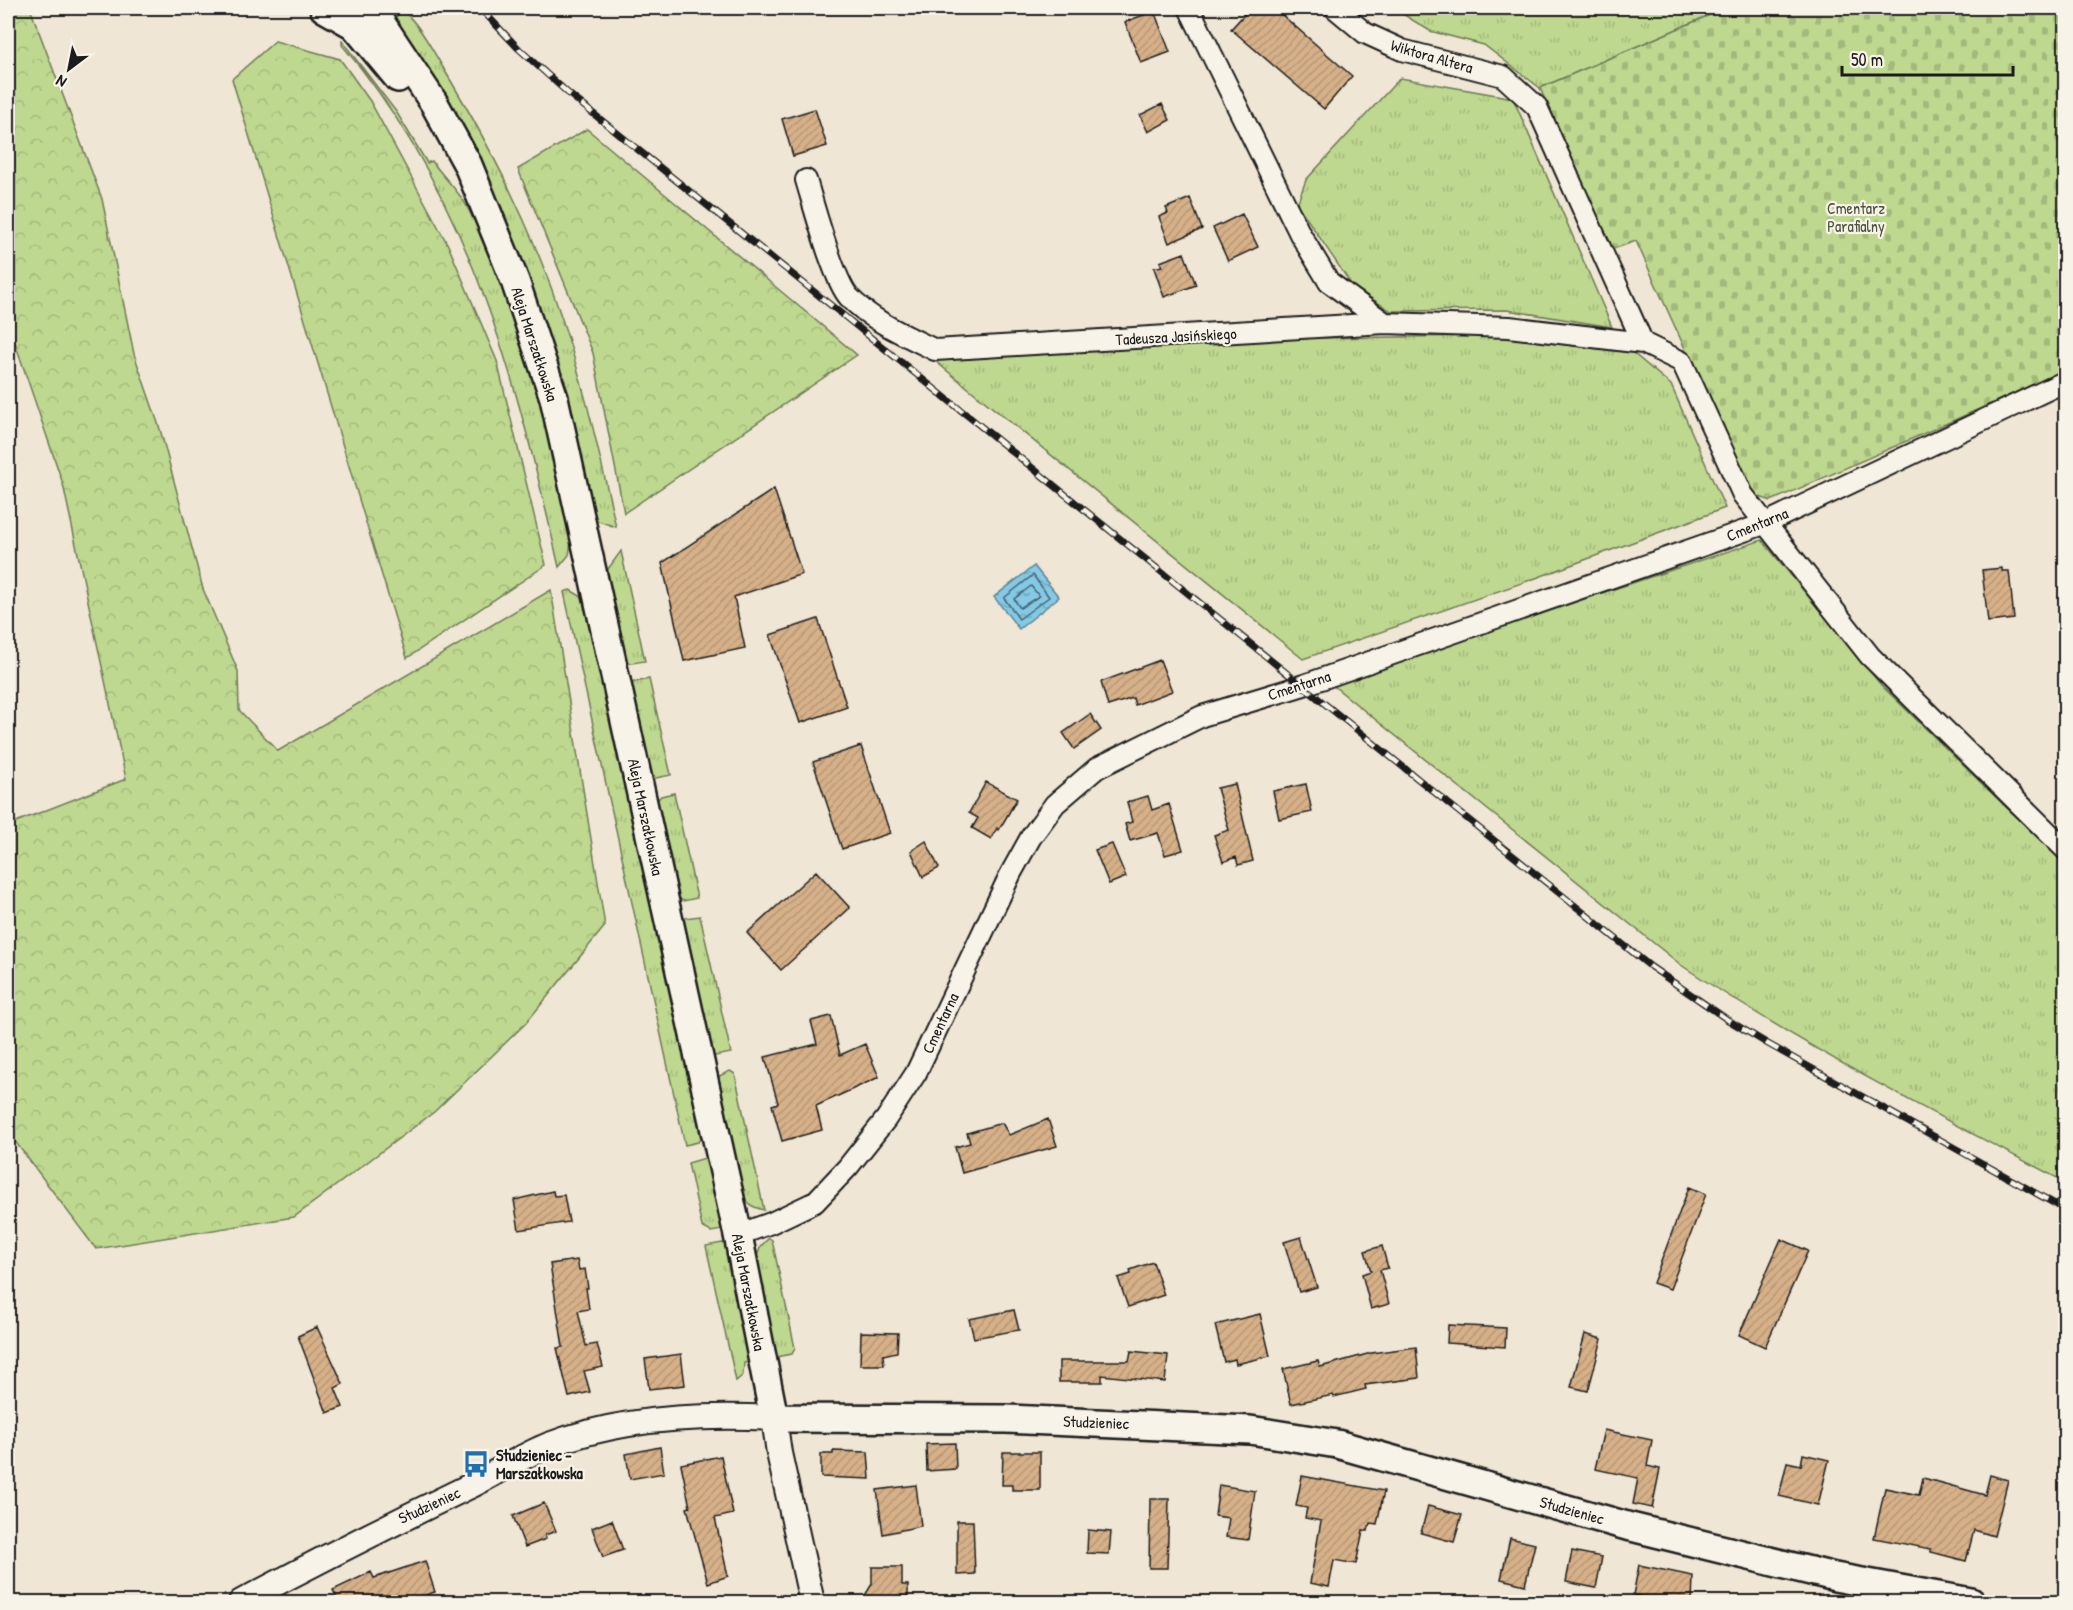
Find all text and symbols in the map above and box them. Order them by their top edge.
street label: Wiktora Altera [1388,34,1476,78]
north arrow [39,39,99,99]
scale bar [1842,39,2013,77]
text: 50 m [1851,47,1883,72]
text: N [51,70,70,93]
park label: Cmentarz Parafialny [1827,197,1885,237]
street label: Aleja Marszałkowska [506,284,564,404]
street label: Tadeusza Jasińskiego [1115,322,1238,350]
street label: Cmentarna [1723,502,1791,546]
street label: Cmentarna [1265,665,1333,705]
street label: Aleja Marszałkowska [623,756,669,878]
street label: Cmentarna [916,989,964,1057]
street label: Aleja Marszałkowska [727,1231,771,1353]
street label: Studzieniec [1063,1410,1130,1434]
place label: Studzieniec - Marszałkowska [496,1444,584,1484]
bus stop icon: Studzieniec - Marszałkowska [461,1449,491,1479]
street label: Studzieniec [395,1481,464,1529]
street label: Studzieniec [1537,1490,1607,1530]

